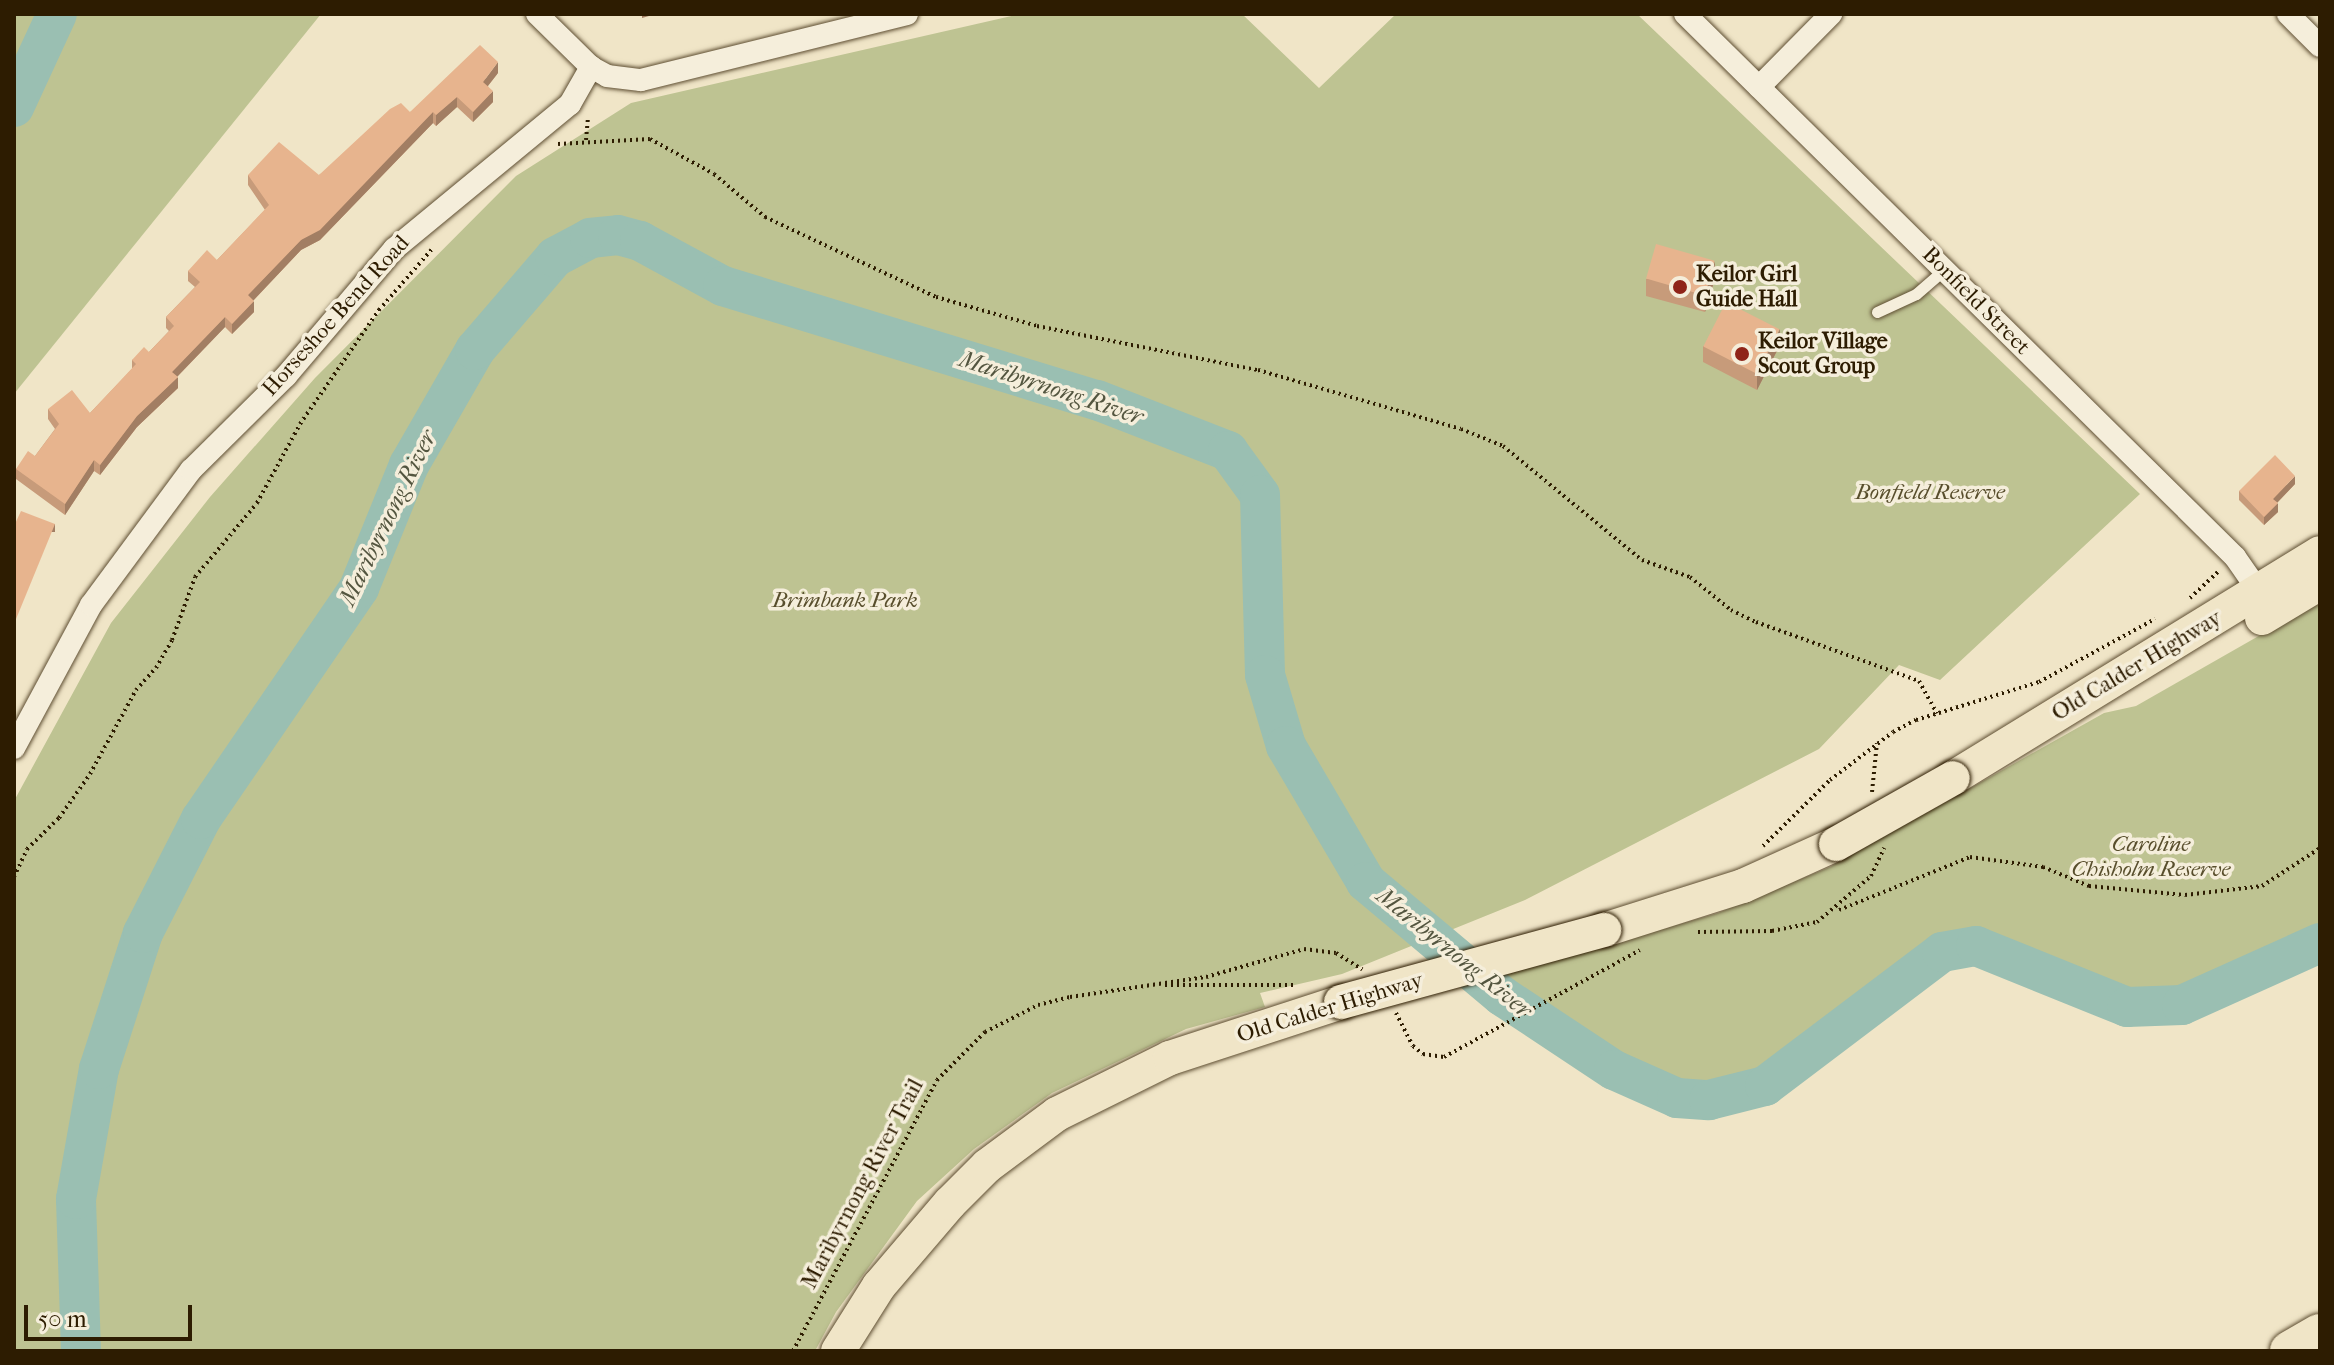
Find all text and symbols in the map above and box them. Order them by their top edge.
street label: Horseshoe Bend Road [257,230,415,402]
street label: Bonfield Street [1917,242,2035,360]
place label: Keilor Girl Guide Hall [1696,261,1798,312]
marker: Keilor Girl Guide Hall [1671,278,1689,296]
place label: Keilor Village Scout Group [1758,328,1888,380]
water label: Maribyrnong River [955,345,1147,431]
marker: Keilor Village Scout Group [1733,345,1751,363]
water label: Maribyrnong River [333,426,443,610]
park label: Bonfield Reserve [1855,480,2005,506]
park label: Brimbank Park [772,588,918,614]
street label: Old Calder Highway [2047,605,2227,727]
park label: Caroline Chisholm Reserve [2072,831,2230,882]
water label: Maribyrnong River [1370,882,1538,1024]
street label: Old Calder Highway [1234,967,1426,1049]
street label: Maribyrnong River Trail [796,1075,930,1293]
scale bar [28,1289,196,1339]
text: 50 m [38,1305,87,1333]

